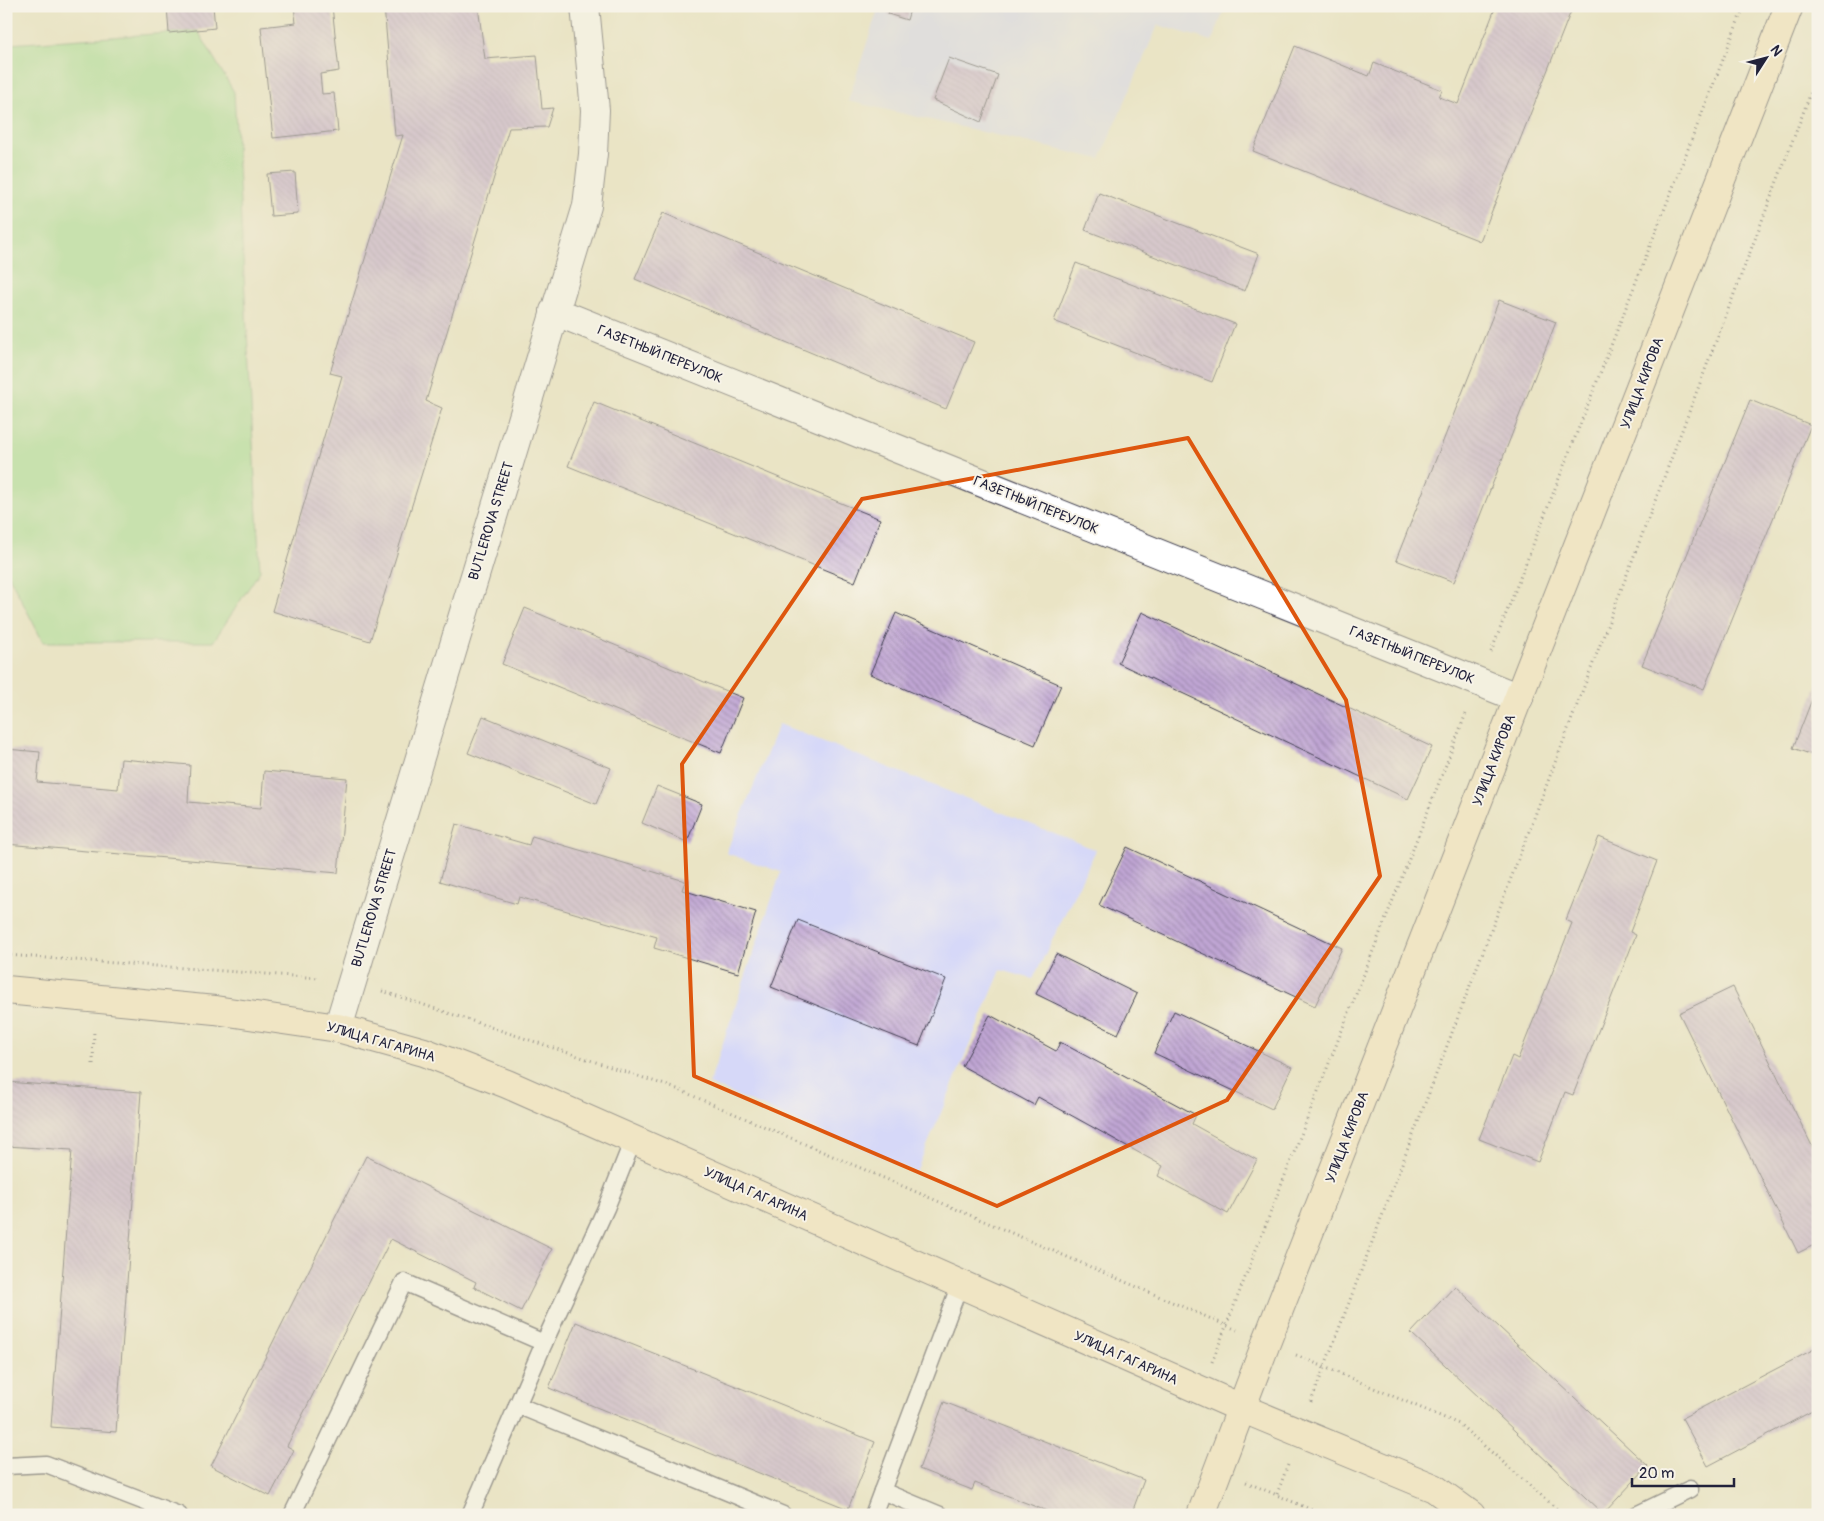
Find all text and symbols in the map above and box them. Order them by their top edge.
north arrow [1742,32,1792,82]
text: N [1766,42,1786,59]
street label: ГАЗЕТНЫЙ ПЕРЕУЛОК [595,321,725,387]
street label: УЛИЦА КИРОВА [1617,335,1667,431]
street label: BUTLEROVA STREET [465,460,517,582]
street label: ГАЗЕТНЫЙ ПЕРЕУЛОК [971,472,1101,538]
street label: ГАЗЕТНЫЙ ПЕРЕУЛОК [1347,622,1477,688]
street label: УЛИЦА КИРОВА [1469,712,1519,808]
street label: BUTLEROVA STREET [348,847,400,969]
street label: УЛИЦА ГАГАРИНА [325,1018,437,1066]
street label: УЛИЦА КИРОВА [1322,1089,1372,1185]
street label: УЛИЦА ГАГАРИНА [701,1163,811,1225]
street label: УЛИЦА ГАГАРИНА [1071,1327,1181,1389]
scale bar [1632,1456,1734,1488]
text: 20 m [1639,1464,1674,1483]

